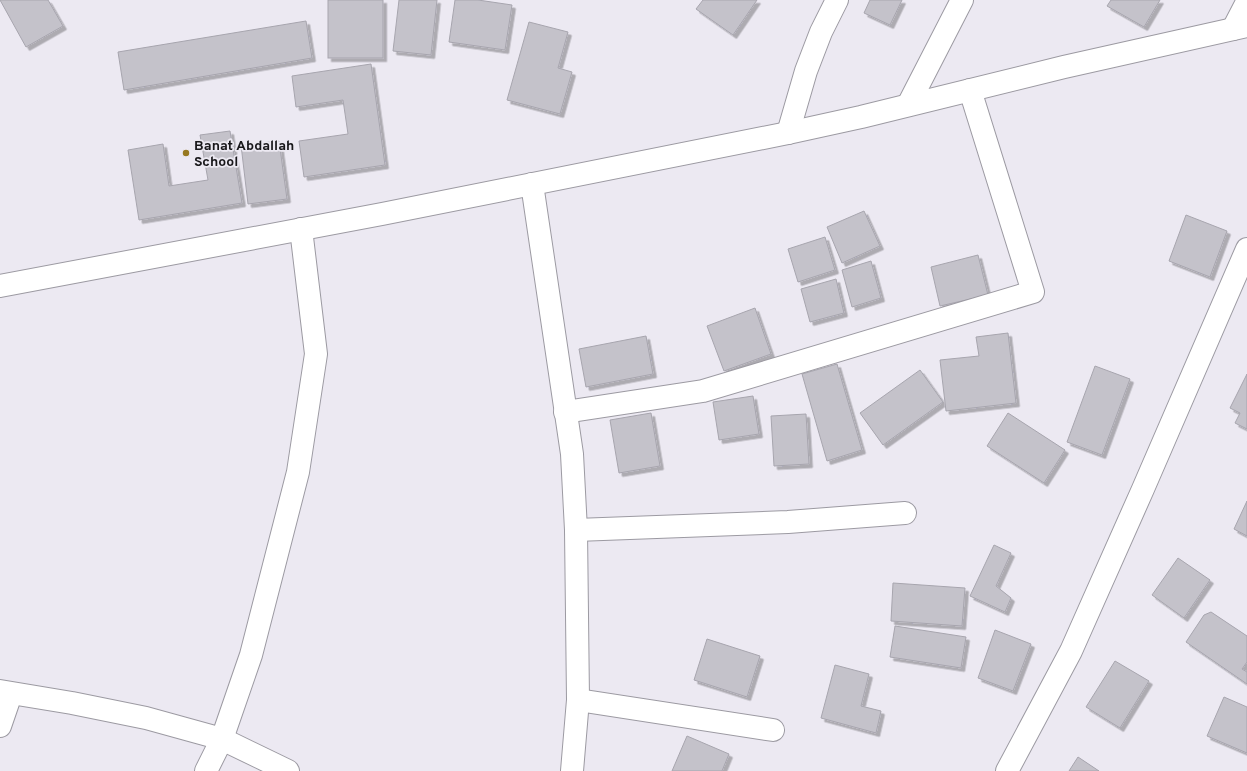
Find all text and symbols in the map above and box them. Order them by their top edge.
place label: Banat Abdallah School [194,138,294,171]
marker: Banat Abdallah School [181,148,191,158]

